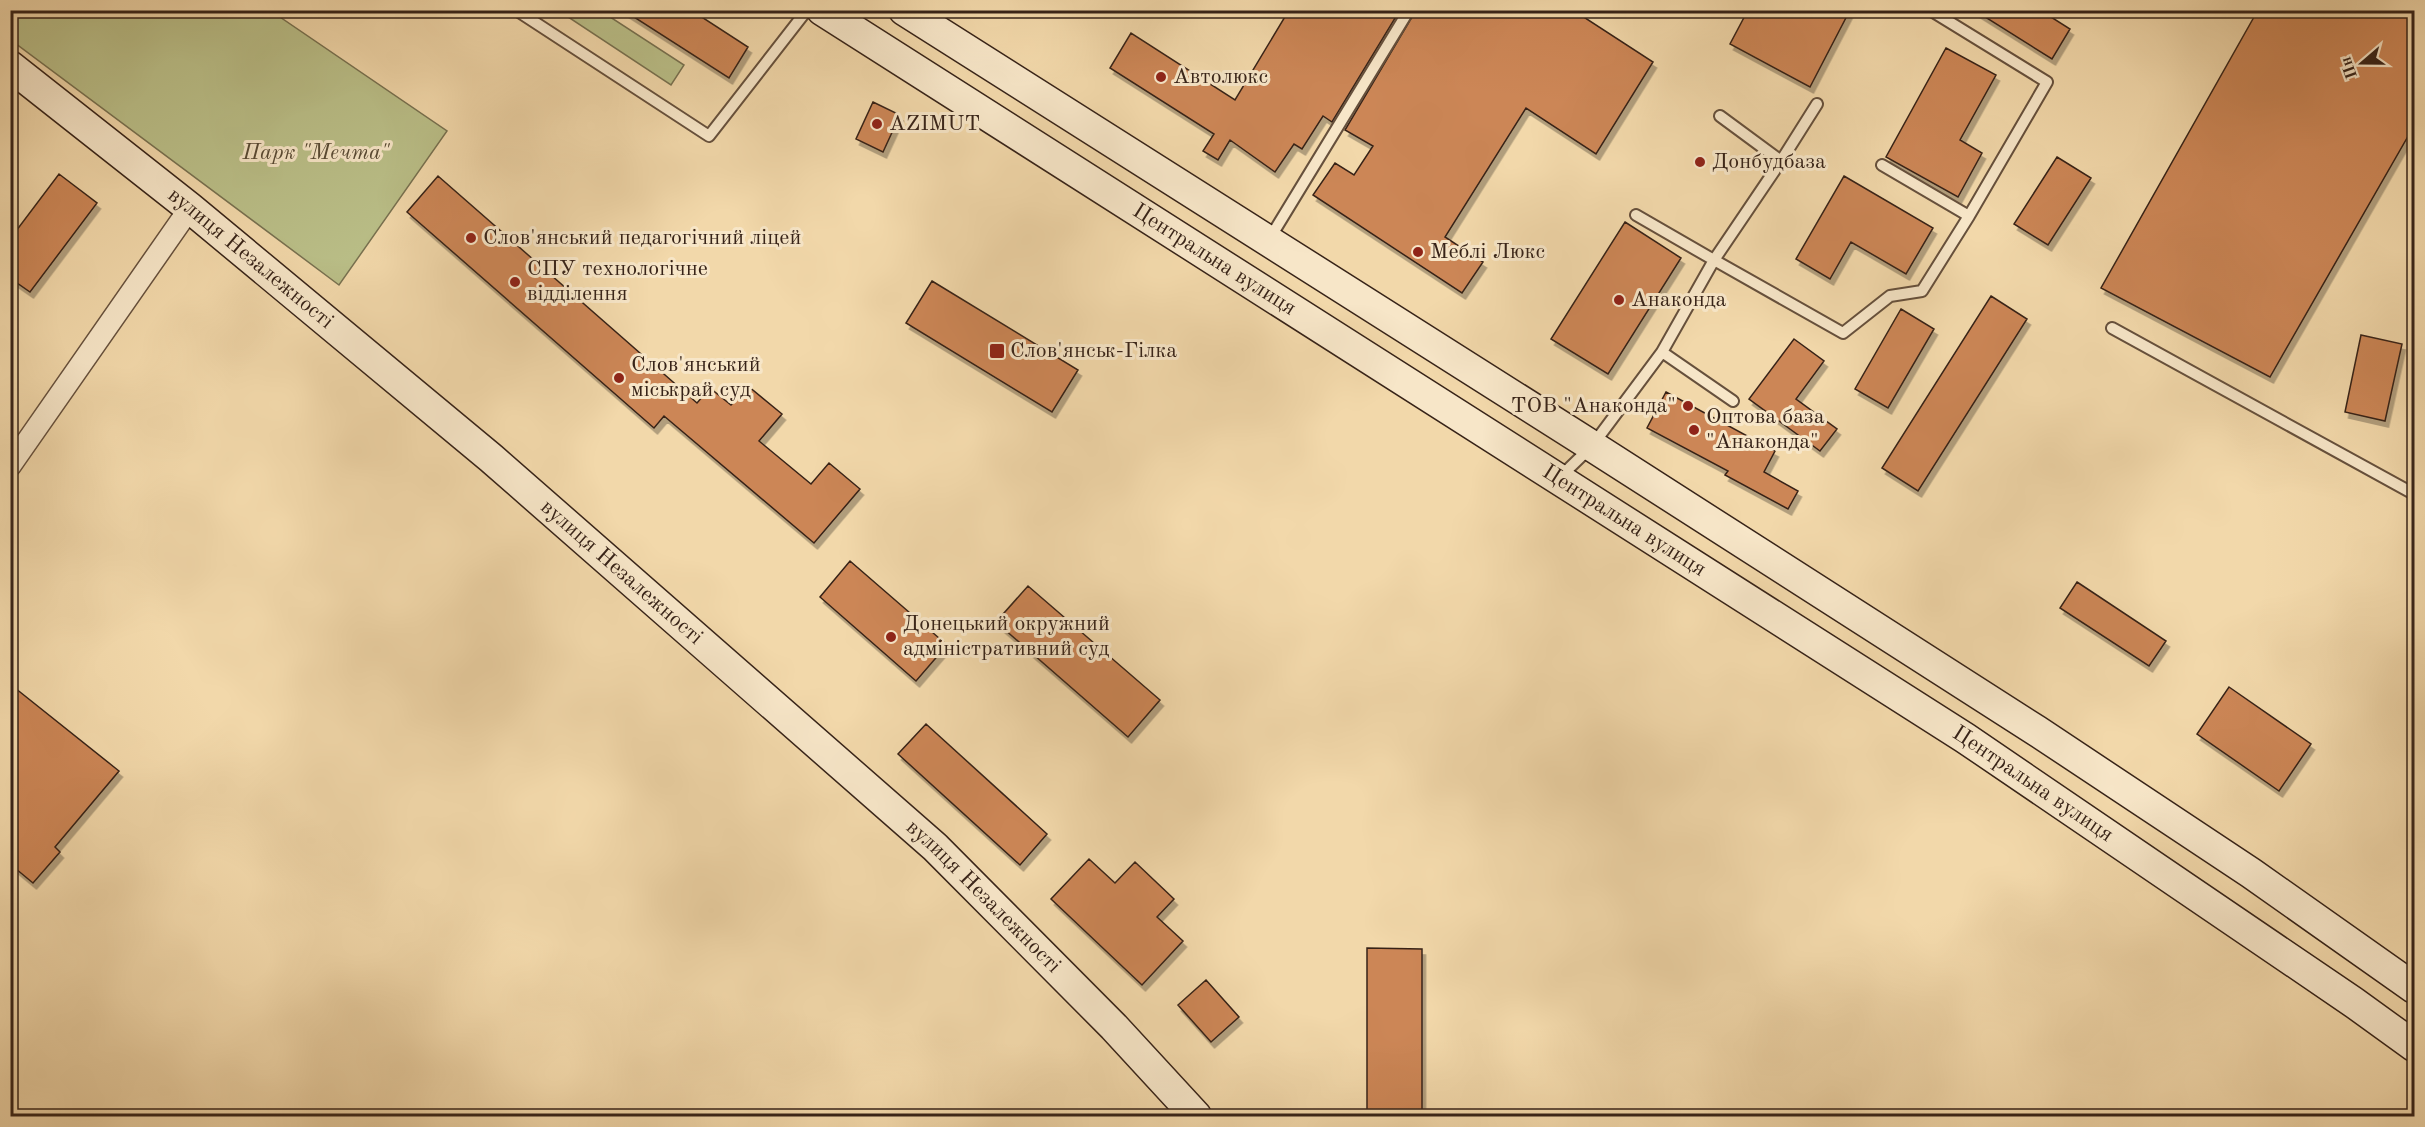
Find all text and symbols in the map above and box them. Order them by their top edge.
north arrow [2332,33,2392,93]
text: Пн [2338,54,2361,81]
place label: Автолюкс [1173,66,1268,88]
marker: Автолюкс [1154,70,1168,84]
place label: AZIMUT [889,113,980,135]
marker: AZIMUT [870,117,884,131]
park label: Парк "Мечта" [242,142,391,164]
place label: Донбудбаза [1712,151,1826,173]
marker: Донбудбаза [1693,155,1707,169]
street label: вулиця Незалежності [164,184,337,333]
street label: Центральна вулиця [1128,200,1300,320]
place label: Слов'янський педагогічний ліцей [483,227,801,249]
marker: Слов'янський педагогічний ліцей [464,231,478,245]
place label: Меблі Люкс [1430,241,1545,263]
marker: Меблі Люкс [1411,245,1425,259]
place label: СПУ технологічне відділення [527,258,708,305]
marker: СПУ технологічне відділення [508,275,522,289]
place label: Анаконда [1631,289,1727,311]
marker: Анаконда [1612,293,1626,307]
place label: Слов'янськ-Гілка [1010,340,1177,362]
marker: Слов'янськ-Гілка [988,342,1006,360]
place label: Слов'янський міськрай суд [631,354,761,401]
marker: Слов'янський міськрай суд [612,371,626,385]
place label: ТОВ "Анаконда" [1511,395,1676,417]
marker: ТОВ "Анаконда" [1681,399,1695,413]
place label: Оптова база "Анаконда" [1706,406,1825,453]
marker: Оптова база "Анаконда" [1687,423,1701,437]
street label: Центральна вулиця [1538,461,1710,581]
street label: вулиця Незалежності [536,496,707,649]
place label: Донецький окружний адміністративний суд [903,613,1110,660]
marker: Донецький окружний адміністративний суд [884,630,898,644]
street label: Центральна вулиця [1948,722,2117,846]
street label: вулиця Незалежності [902,816,1065,977]

